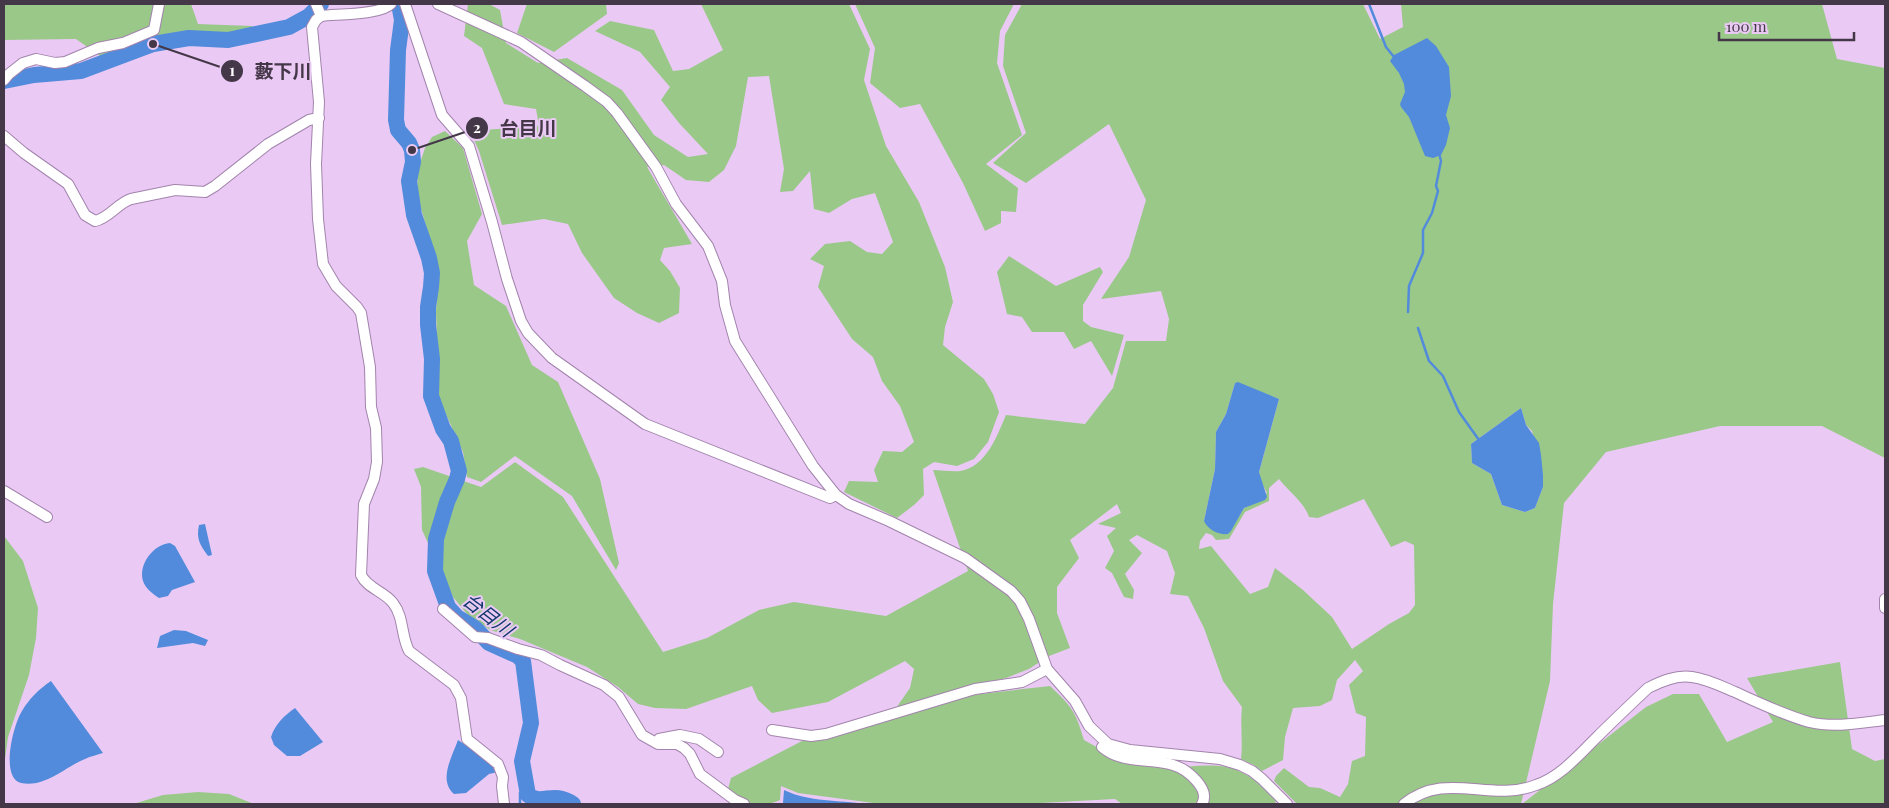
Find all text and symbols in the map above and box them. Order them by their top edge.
scale bar [1719,10,1854,42]
text: 100 m [1726,16,1767,36]
callout: 藪下川 [220,54,322,88]
text: 藪下川 [254,57,312,83]
text: 1 [229,60,235,80]
callout: 台目川 [465,111,567,145]
text: 台目川 [499,114,557,140]
text: 2 [473,117,481,137]
water label: 台目川 [459,586,521,643]

